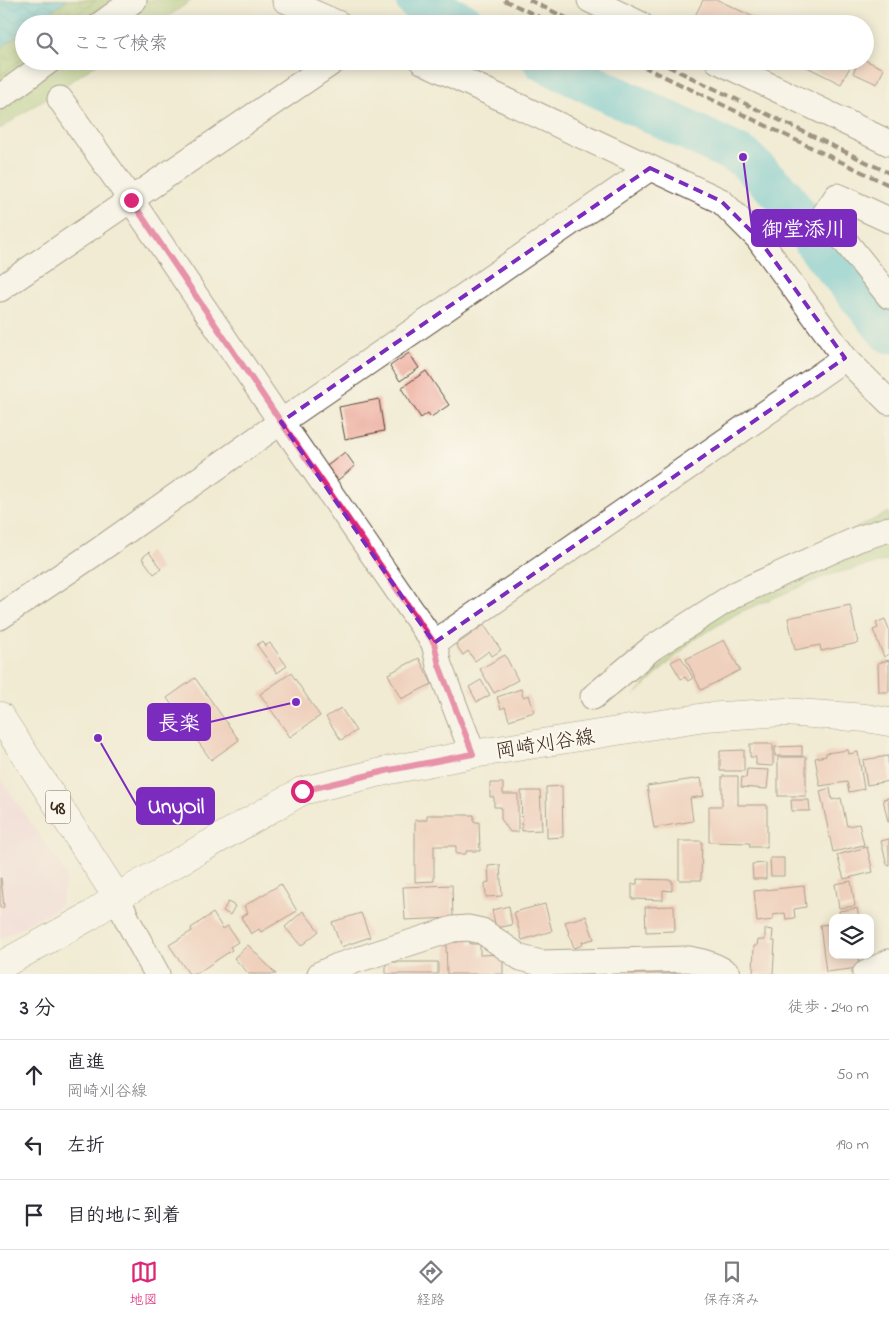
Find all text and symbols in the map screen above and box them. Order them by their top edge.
search box [15,15,874,70]
icon: search [33,29,61,57]
text: ここで検索 [73,31,168,58]
route end [120,189,143,212]
callout: 御堂添川 [752,210,856,246]
text: 御堂添川 [762,216,846,246]
callout: 長楽 [148,704,210,740]
text: 長楽 [158,710,200,740]
street label: 岡崎刈谷線 [494,723,597,768]
route start [291,780,314,803]
callout: UnyOil [137,788,214,824]
road number: 48 [46,790,70,824]
text: UnyOil [148,793,205,825]
map controls [829,914,874,959]
button: layers [829,914,874,959]
text: 3 分 [20,994,55,1024]
text: 徒歩 · 240 m [788,996,869,1020]
text: 直進 [67,1050,105,1077]
icon: ahead [20,1061,48,1089]
text: 50 m [837,1063,869,1087]
text: 岡崎刈谷線 [67,1080,147,1104]
icon: left [20,1131,48,1159]
text: 左折 [67,1133,105,1160]
text: 190 m [836,1133,869,1157]
icon: arrive [20,1201,48,1229]
text: 目的地に到着 [67,1203,181,1230]
tab: 地図 [130,1258,158,1311]
tab: 経路 [417,1258,445,1311]
tab: 保存済み [704,1258,760,1311]

